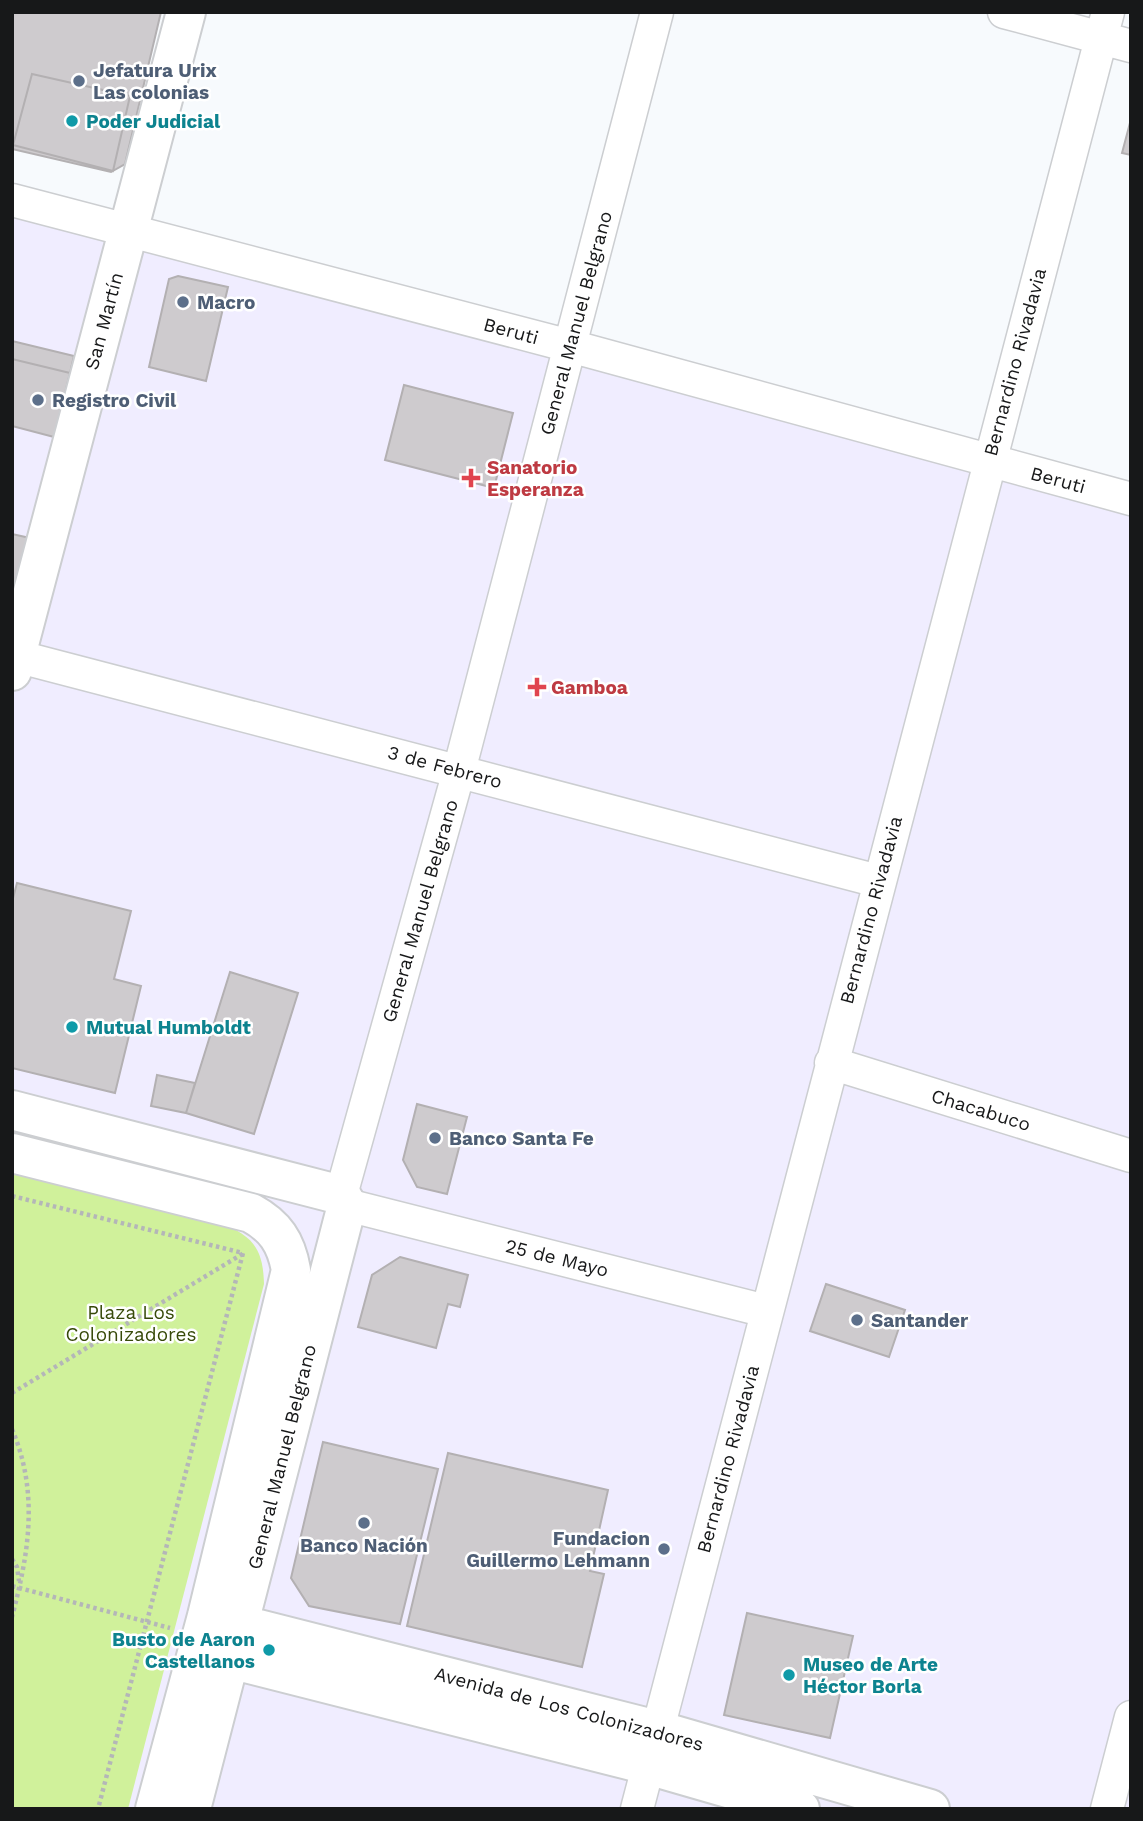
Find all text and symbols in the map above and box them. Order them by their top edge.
place label: Jefatura Urix Las colonias [93,59,217,104]
marker: Jefatura Urix Las colonias [71,73,87,89]
place label: Poder Judicial [86,110,221,133]
marker: Poder Judicial [64,113,80,129]
street label: General Manuel Belgrano [535,208,617,438]
street label: Bernardino Rivadavia [979,265,1051,459]
street label: San Martín [80,270,128,372]
place label: Macro [197,291,255,314]
marker: Macro [175,294,191,310]
street label: Beruti [481,313,541,349]
place label: Registro Civil [52,389,177,412]
marker: Registro Civil [30,392,46,408]
place label: Sanatorio Esperanza [487,456,584,501]
street label: Beruti [1028,462,1088,498]
marker: Sanatorio Esperanza [461,468,481,488]
place label: Gamboa [551,676,628,699]
marker: Gamboa [529,679,545,695]
street label: 3 de Febrero [385,741,505,793]
street label: General Manuel Belgrano [377,797,463,1025]
street label: Bernardino Rivadavia [835,813,907,1007]
place label: Mutual Humboldt [86,1016,252,1039]
marker: Mutual Humboldt [64,1019,80,1035]
street label: Chacabuco [929,1084,1033,1136]
place label: Banco Santa Fe [449,1127,594,1150]
marker: Banco Santa Fe [427,1130,443,1146]
street label: 25 de Mayo [503,1234,611,1282]
park label: Plaza Los Colonizadores [65,1301,197,1346]
place label: Santander [871,1309,969,1332]
marker: Santander [849,1312,865,1328]
street label: General Manuel Belgrano [243,1342,321,1572]
street label: Bernardino Rivadavia [692,1362,764,1556]
marker: Banco Nación [356,1515,372,1531]
place label: Fundacion Guillermo Lehmann [466,1527,650,1572]
place label: Banco Nación [300,1534,428,1557]
marker: Fundacion Guillermo Lehmann [656,1541,672,1557]
place label: Busto de Aaron Castellanos [112,1628,255,1673]
marker: Busto de Aaron Castellanos [261,1642,277,1658]
place label: Museo de Arte Héctor Borla [803,1653,938,1698]
street label: Avenida de Los Colonizadores [432,1662,706,1756]
marker: Museo de Arte Héctor Borla [781,1667,797,1683]

